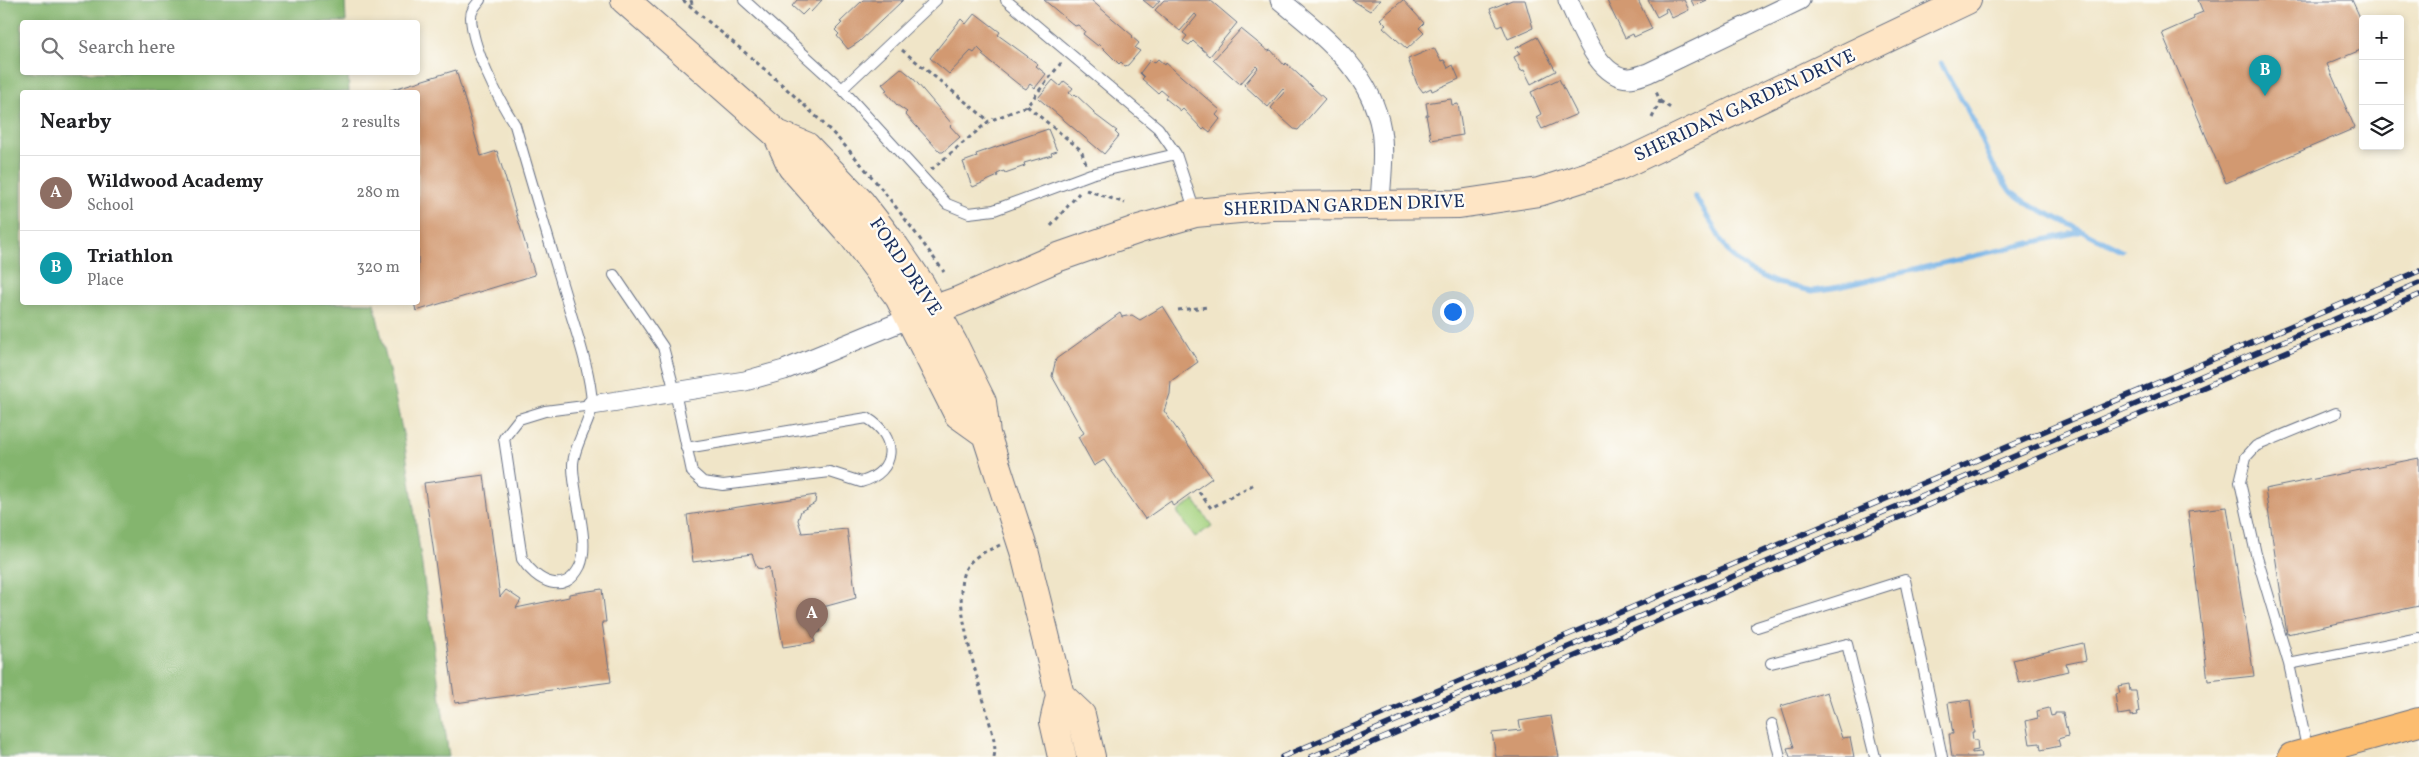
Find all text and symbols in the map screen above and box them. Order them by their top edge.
map controls [2359,15,2404,150]
button: + [2359,15,2404,60]
search box [20,20,420,75]
icon: search [38,34,66,62]
text: Search here [78,35,175,61]
street label: SHERIDAN GARDEN DRIVE [1630,43,1860,169]
pin: B [2249,55,2281,96]
button: − [2359,60,2404,105]
button: layers [2359,105,2404,150]
text: Nearby [40,108,111,137]
text: 2 results [341,112,400,134]
text: Wildwood Academy [87,169,264,195]
text: A [50,182,62,204]
text: 280 m [356,182,400,204]
street label: SHERIDAN GARDEN DRIVE [1223,189,1465,223]
text: School [87,195,134,217]
street label: FORD DRIVE [863,213,947,321]
text: Triathlon [87,244,173,270]
text: B [51,257,61,279]
text: 320 m [356,257,400,279]
text: Place [87,270,124,292]
your location [1440,299,1466,325]
pin: A [796,598,828,639]

